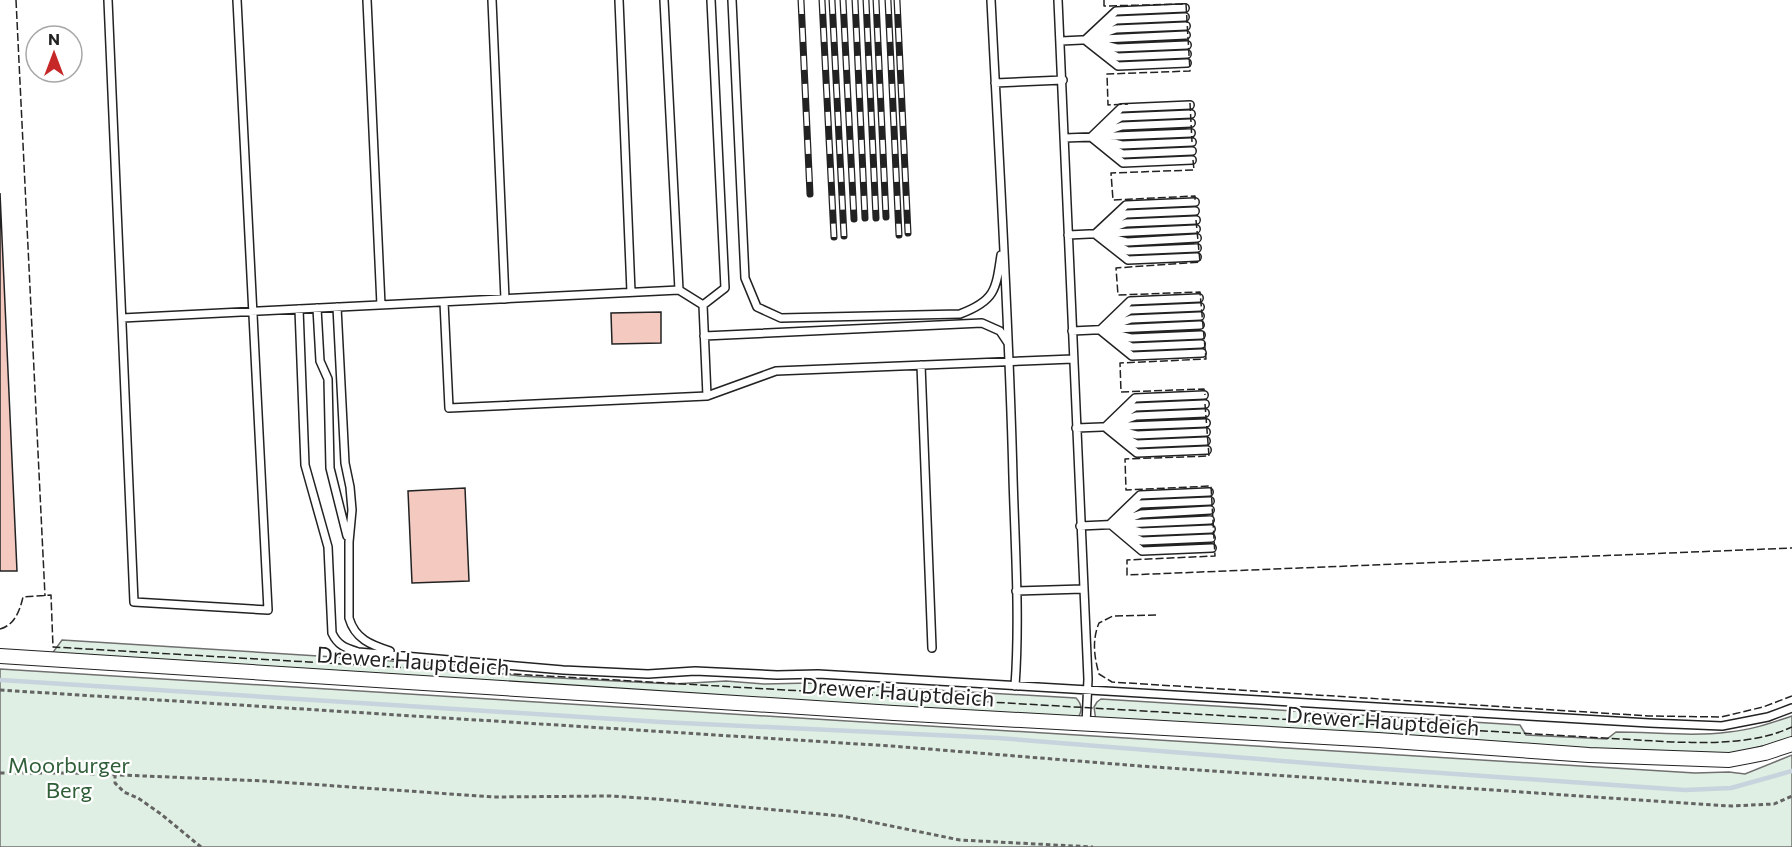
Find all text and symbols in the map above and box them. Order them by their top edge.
north arrow [24,24,84,84]
text: N [48,29,60,48]
street label: Drewer Hauptdeich [316,640,510,681]
street label: Drewer Hauptdeich [801,671,995,712]
street label: Drewer Hauptdeich [1286,700,1480,741]
park label: Moorburger Berg [8,751,130,803]

